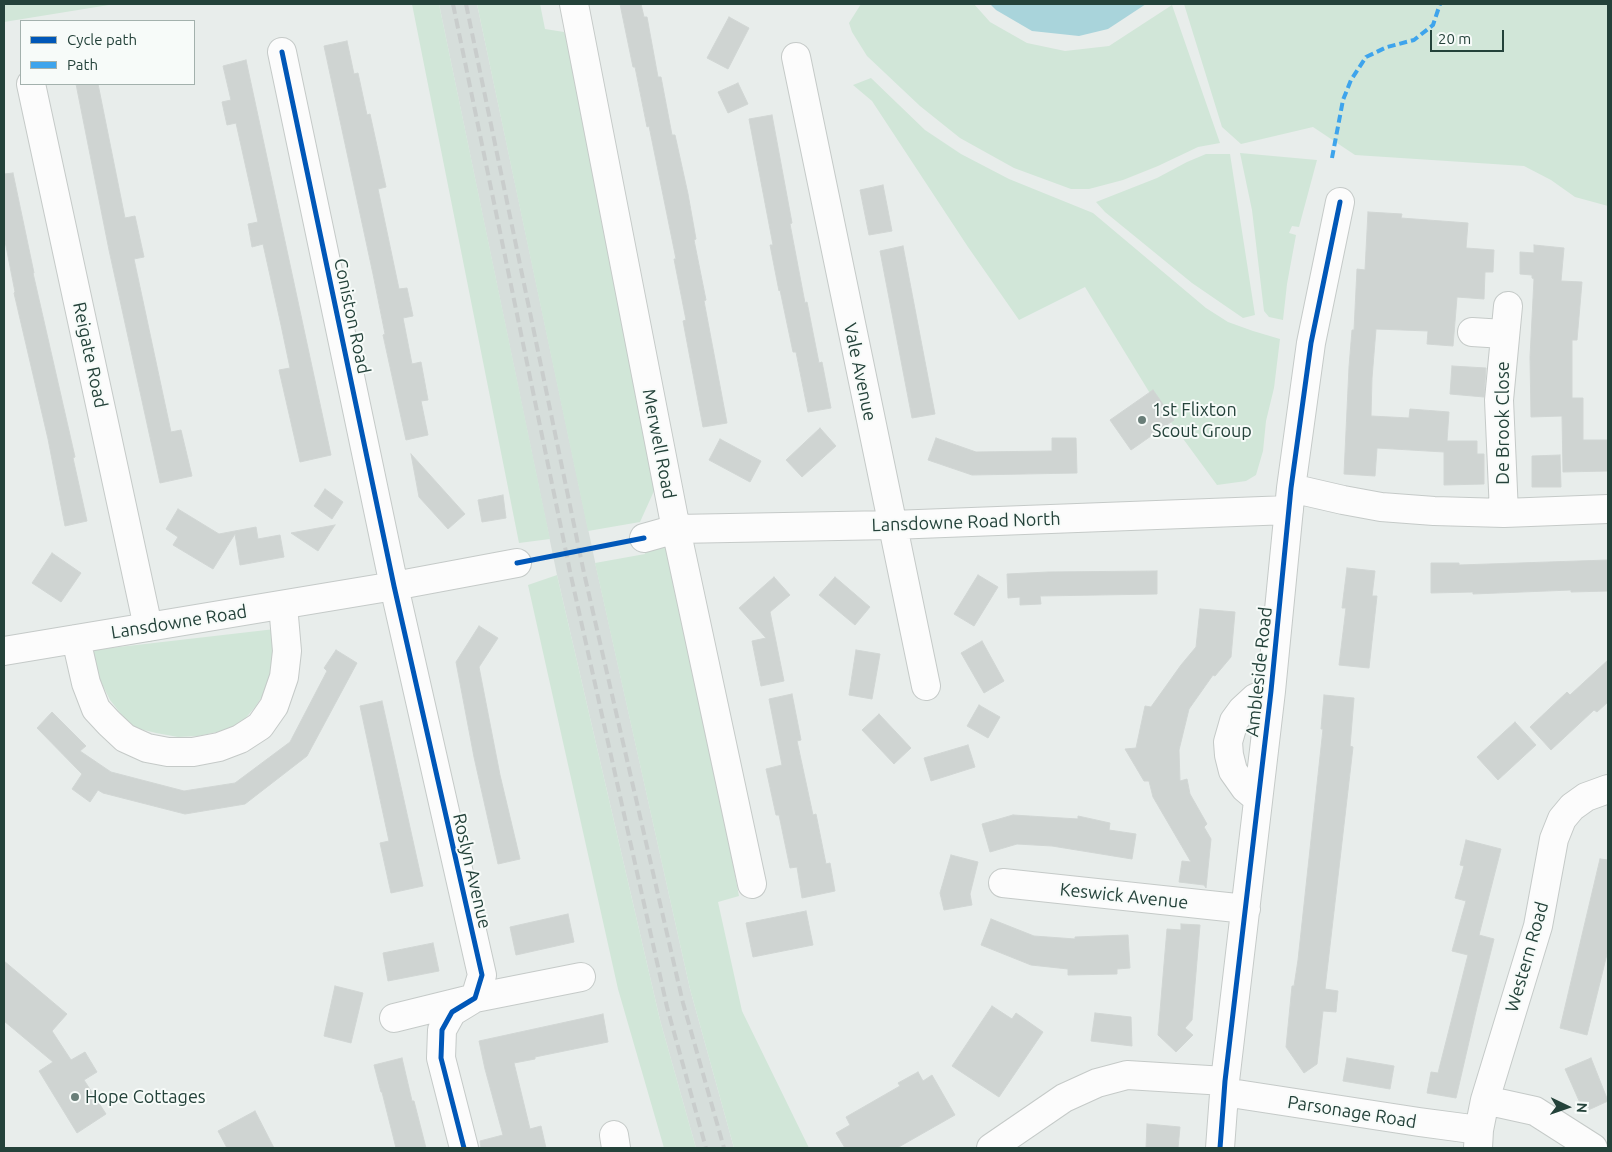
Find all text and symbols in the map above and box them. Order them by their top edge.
legend [20,20,195,85]
scale bar [1432,20,1506,52]
text: 20 m [1438,30,1471,47]
text: Cycle path [67,31,137,48]
text: Path [67,56,98,73]
street label: Coniston Road [329,256,375,376]
street label: Reigate Road [68,300,112,410]
street label: Vale Avenue [839,321,881,423]
street label: De Brook Close [1492,361,1514,485]
street label: Merwell Road [638,387,680,501]
place label: 1st Flixton Scout Group [1152,399,1252,442]
marker: 1st Flixton Scout Group [1136,414,1148,426]
street label: Lansdowne Road North [871,508,1061,536]
street label: Lansdowne Road [109,601,249,643]
street label: Ambleside Road [1241,606,1277,738]
street label: Roslyn Avenue [448,811,496,931]
street label: Keswick Avenue [1059,879,1189,913]
street label: Western Road [1501,899,1553,1015]
north arrow [1542,1082,1592,1132]
place label: Hope Cottages [85,1086,206,1108]
marker: Hope Cottages [69,1091,81,1103]
street label: Parsonage Road [1286,1091,1418,1133]
text: N [1574,1102,1590,1113]

